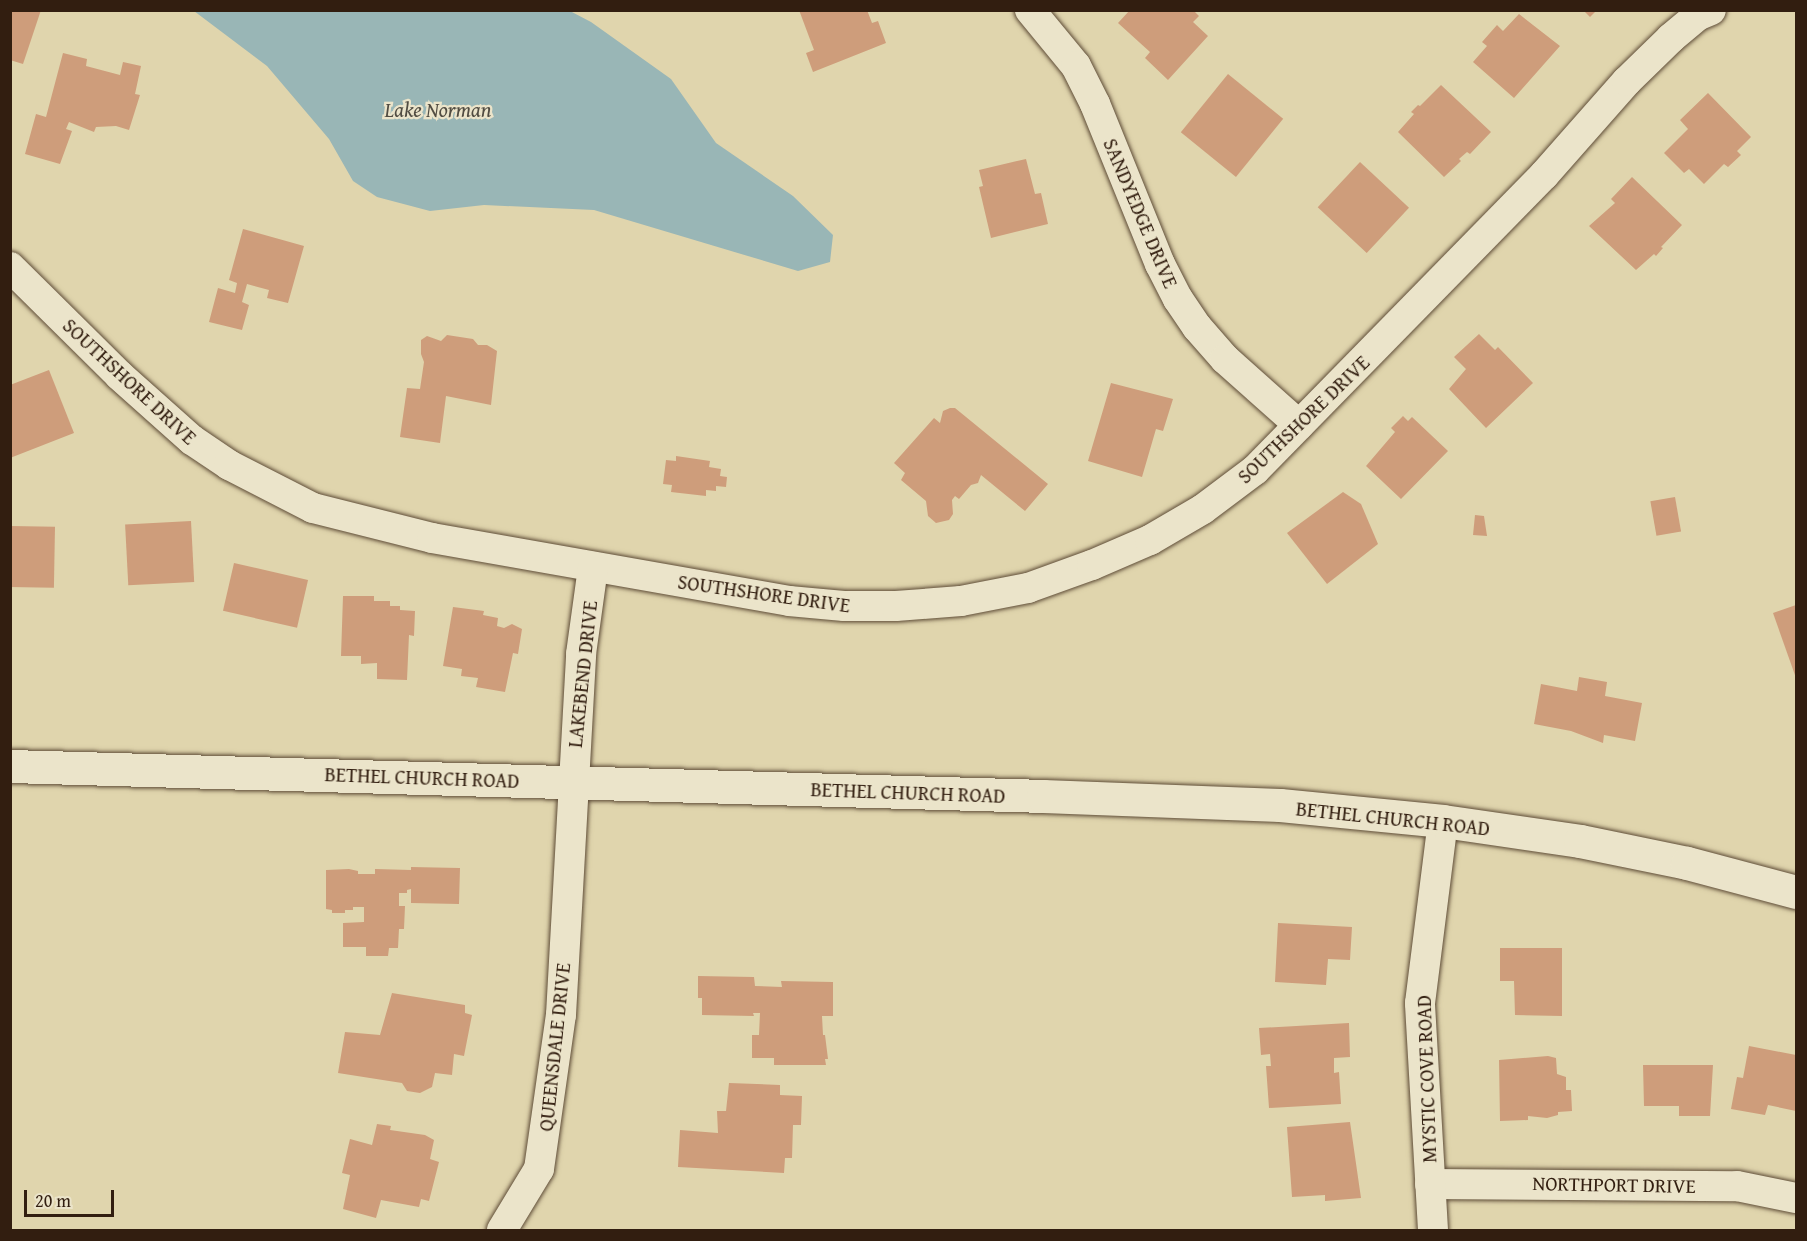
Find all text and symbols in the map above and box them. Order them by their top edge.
water label: Lake Norman [385,97,491,123]
street label: SANDYEDGE DRIVE [1099,135,1183,291]
street label: SOUTHSHORE DRIVE [58,313,202,449]
street label: SOUTHSHORE DRIVE [1232,350,1374,488]
street label: SOUTHSHORE DRIVE [676,569,852,617]
street label: LAKEBEND DRIVE [562,599,602,749]
street label: BETHEL CHURCH ROAD [324,762,520,792]
street label: BETHEL CHURCH ROAD [810,777,1006,807]
street label: BETHEL CHURCH ROAD [1295,796,1491,840]
street label: QUEENSDALE DRIVE [533,962,575,1132]
street label: MYSTIC COVE ROAD [1411,995,1441,1163]
street label: NORTHPORT DRIVE [1532,1171,1696,1197]
scale bar [27,1178,117,1216]
text: 20 m [35,1187,71,1214]

